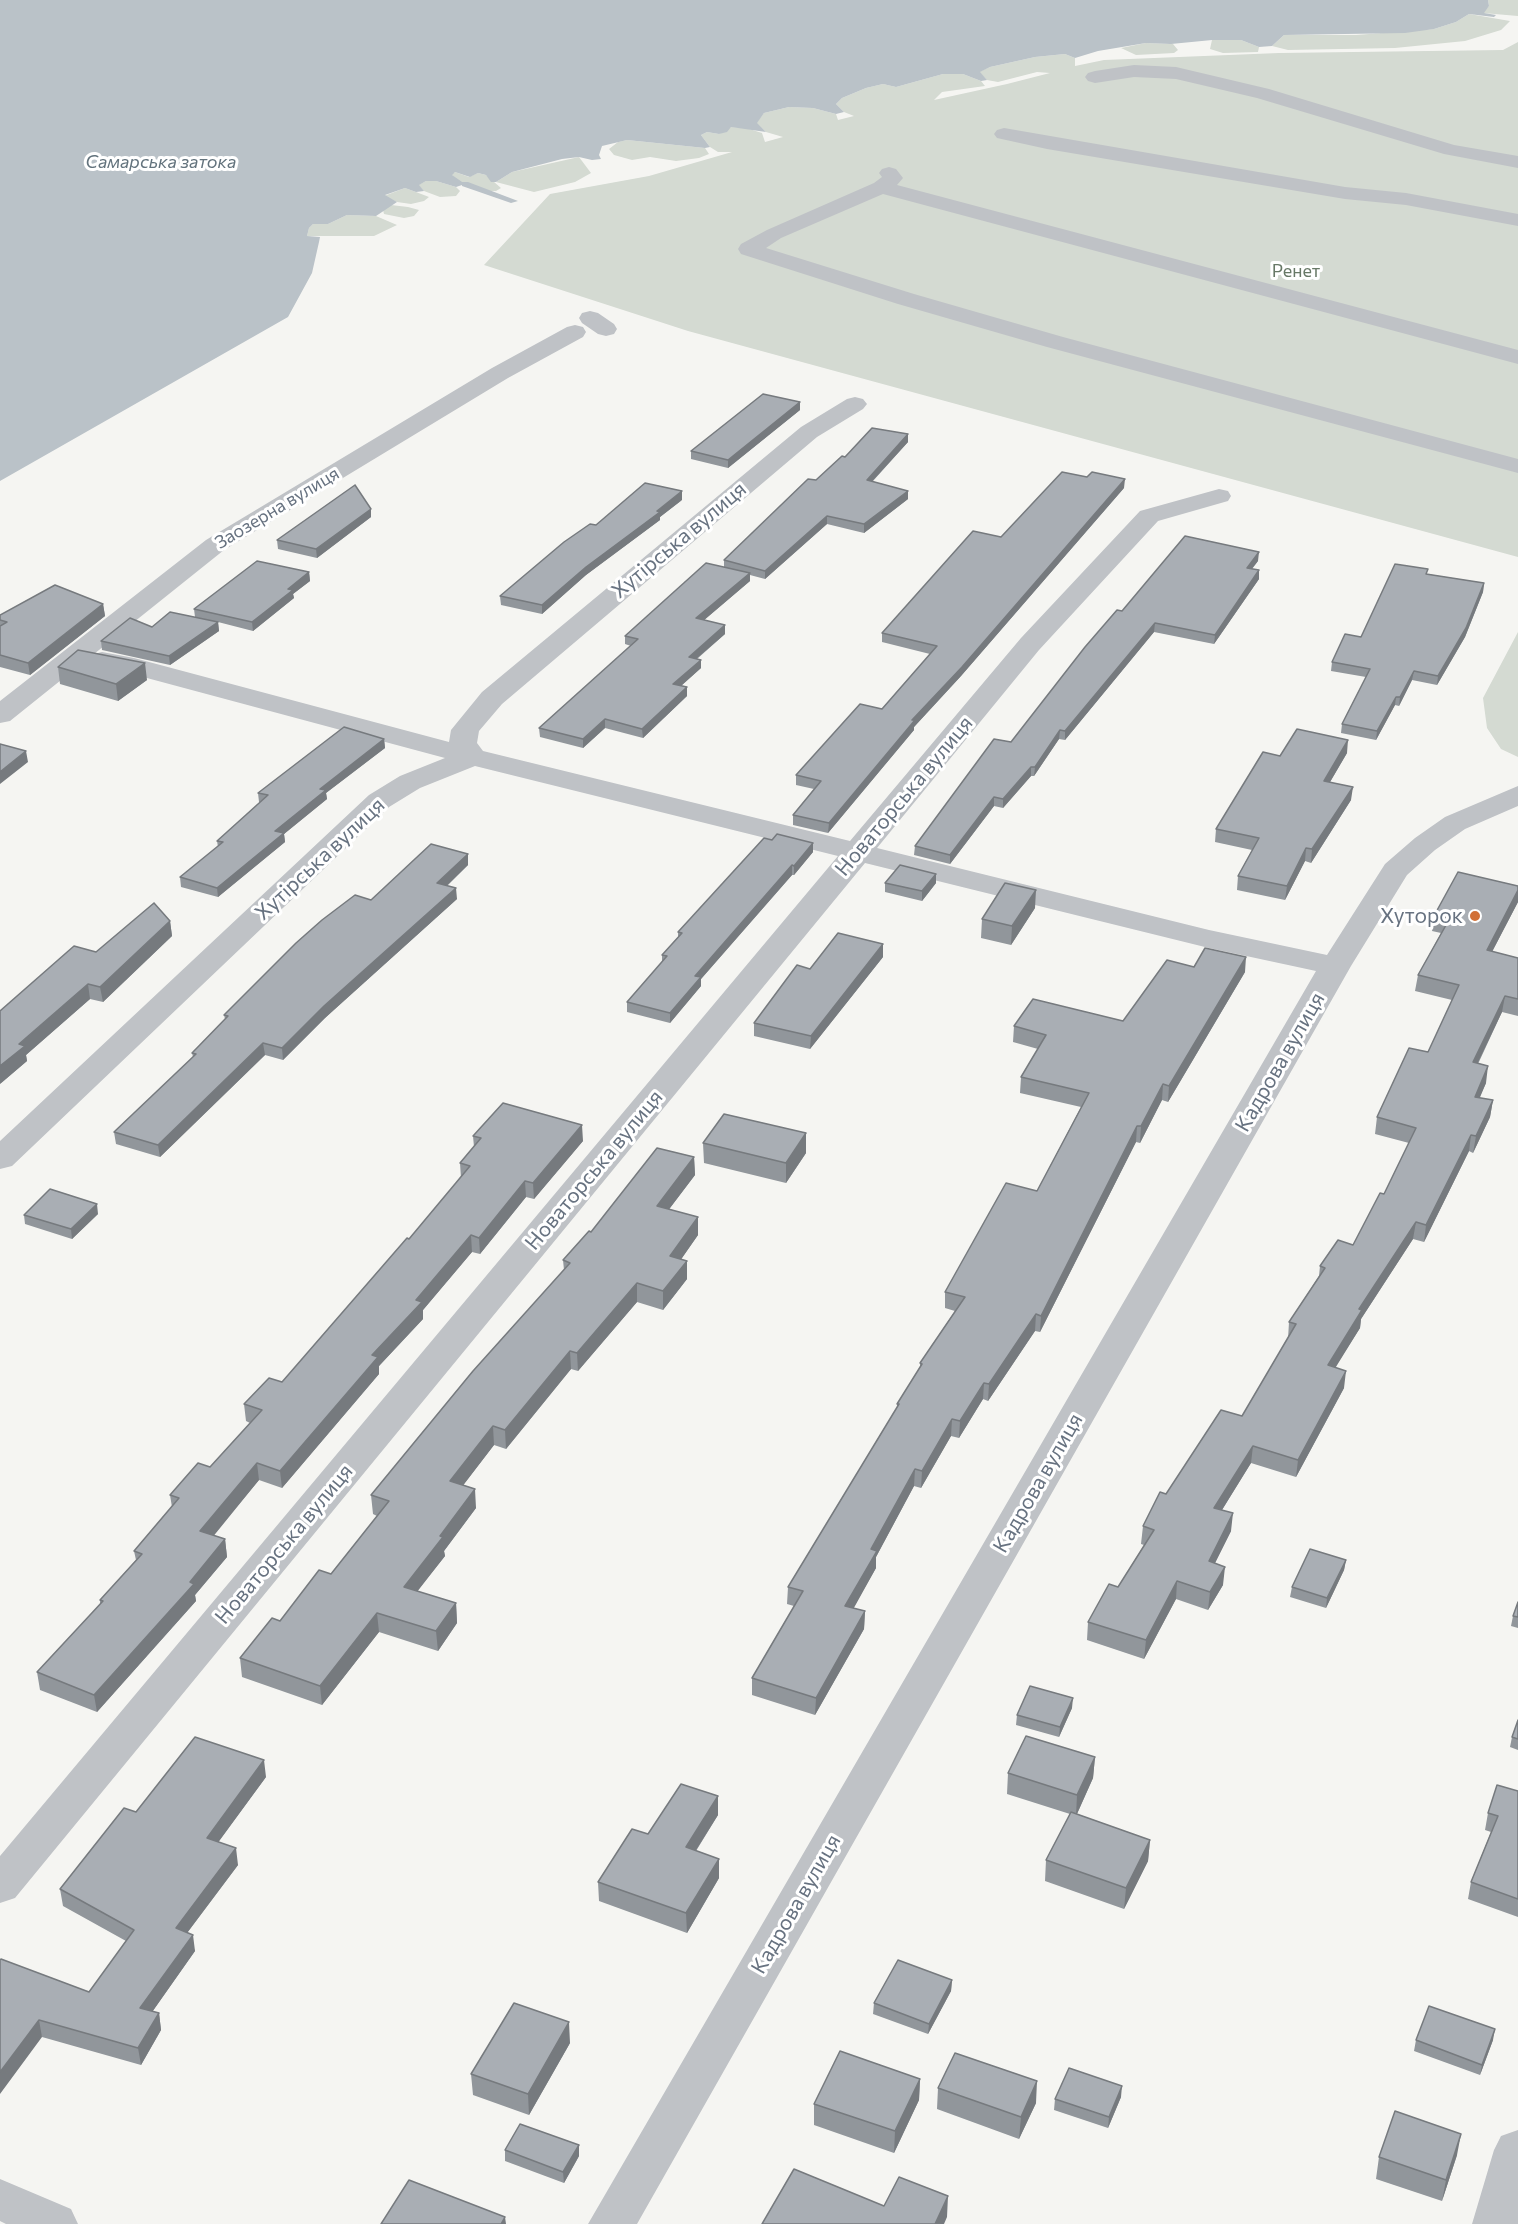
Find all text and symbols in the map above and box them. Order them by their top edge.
water label: Самарська затока [86,151,236,173]
park label: Ренет [1272,260,1320,282]
street label: Заозерна вулиця [211,462,343,554]
street label: Хутірська вулиця [607,476,751,604]
street label: Новаторська вулиця [830,711,978,881]
street label: Хутірська вулиця [250,793,390,925]
place label: Хуторок [1380,903,1463,929]
marker: Хуторок [1468,909,1482,923]
street label: Кадрова вулиця [1230,988,1330,1136]
street label: Новаторська вулиця [520,1085,668,1255]
street label: Кадрова вулиця [988,1409,1088,1557]
street label: Новаторська вулиця [210,1459,358,1629]
street label: Кадрова вулиця [746,1830,846,1978]

